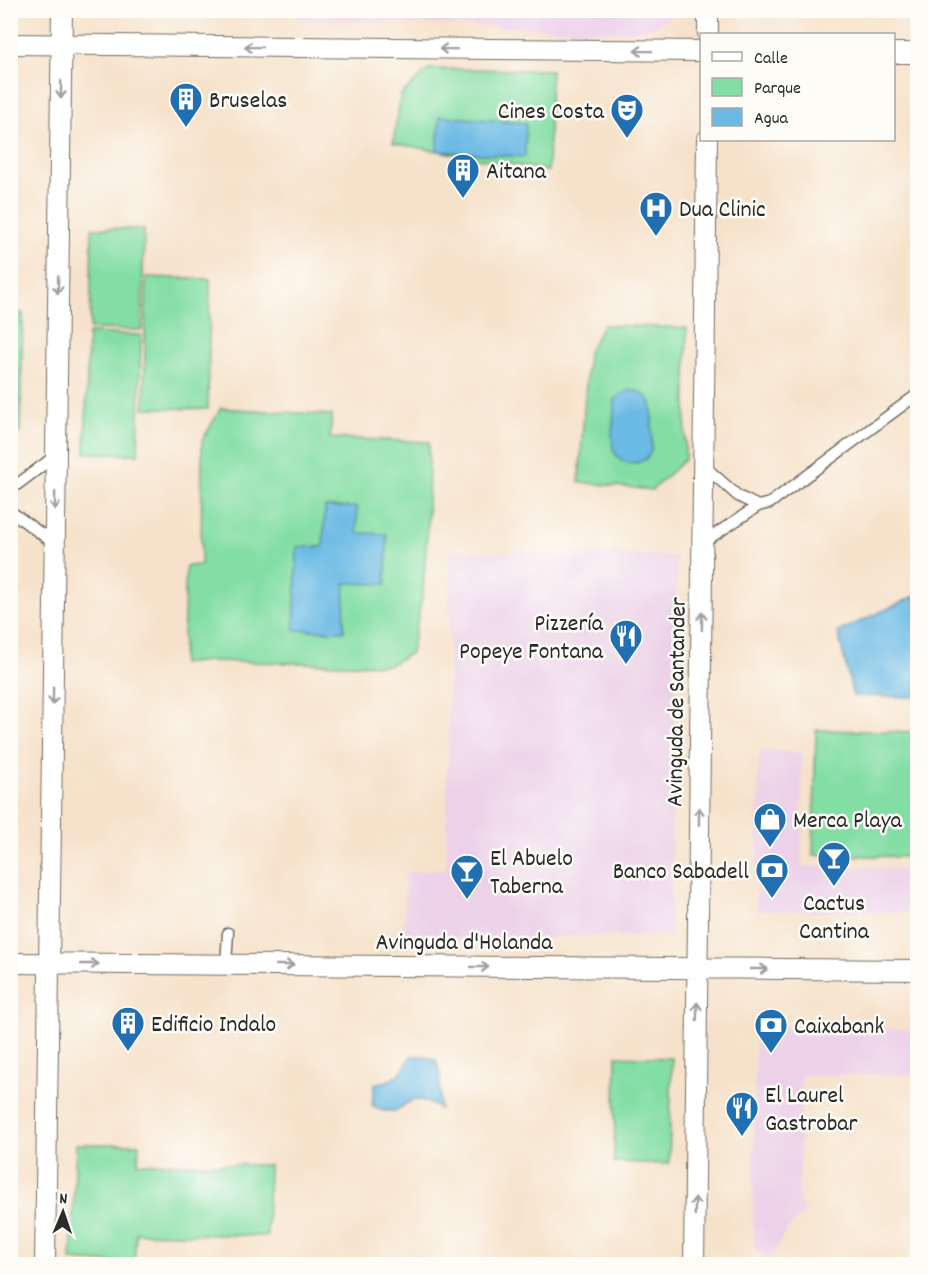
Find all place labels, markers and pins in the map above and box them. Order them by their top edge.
building icon: Bruselas [168,81,204,128]
place label: Bruselas [209,85,287,119]
theatre icon: Cines Costa [609,92,645,139]
place label: Cines Costa [498,96,605,130]
building icon: Aitana [445,152,481,199]
place label: Aitana [486,156,547,190]
hospital icon: Dua Clinic [638,190,674,237]
place label: Dua Clinic [679,194,766,228]
place label: Pizzería Popeye Fontana [459,608,604,670]
restaurant icon: Pizzería Popeye Fontana [608,618,644,665]
shop icon: Merca Playa [752,801,788,848]
place label: Merca Playa [793,805,903,839]
bar icon: Cactus Cantina [816,840,852,887]
place label: El Abuelo Taberna [490,843,573,905]
bank icon: Banco Sabadell [754,852,790,899]
bar icon: El Abuelo Taberna [449,853,485,900]
place label: Banco Sabadell [613,856,749,890]
place label: Cactus Cantina [799,888,870,950]
building icon: Edificio Indalo [110,1005,146,1052]
bank icon: Caixabank [753,1007,789,1054]
place label: Edificio Indalo [151,1009,276,1043]
place label: Caixabank [794,1011,884,1045]
place label: El Laurel Gastrobar [765,1080,858,1142]
restaurant icon: El Laurel Gastrobar [724,1090,760,1137]

